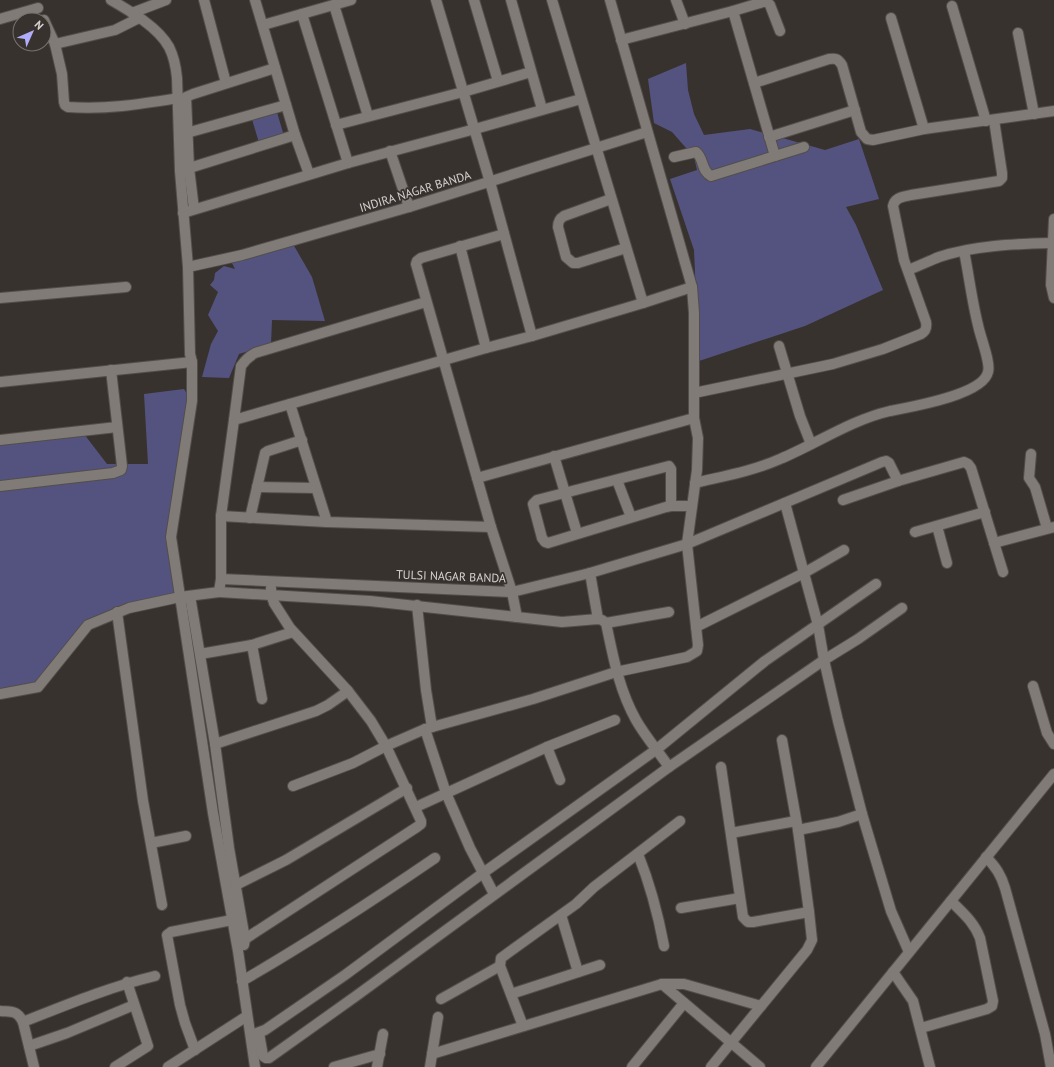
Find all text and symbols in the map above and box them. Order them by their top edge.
north arrow [12,12,52,52]
text: N [32,17,47,32]
street label: INDIRA NAGAR BANDA [358,167,472,215]
street label: TULSI NAGAR BANDA [396,567,506,585]

